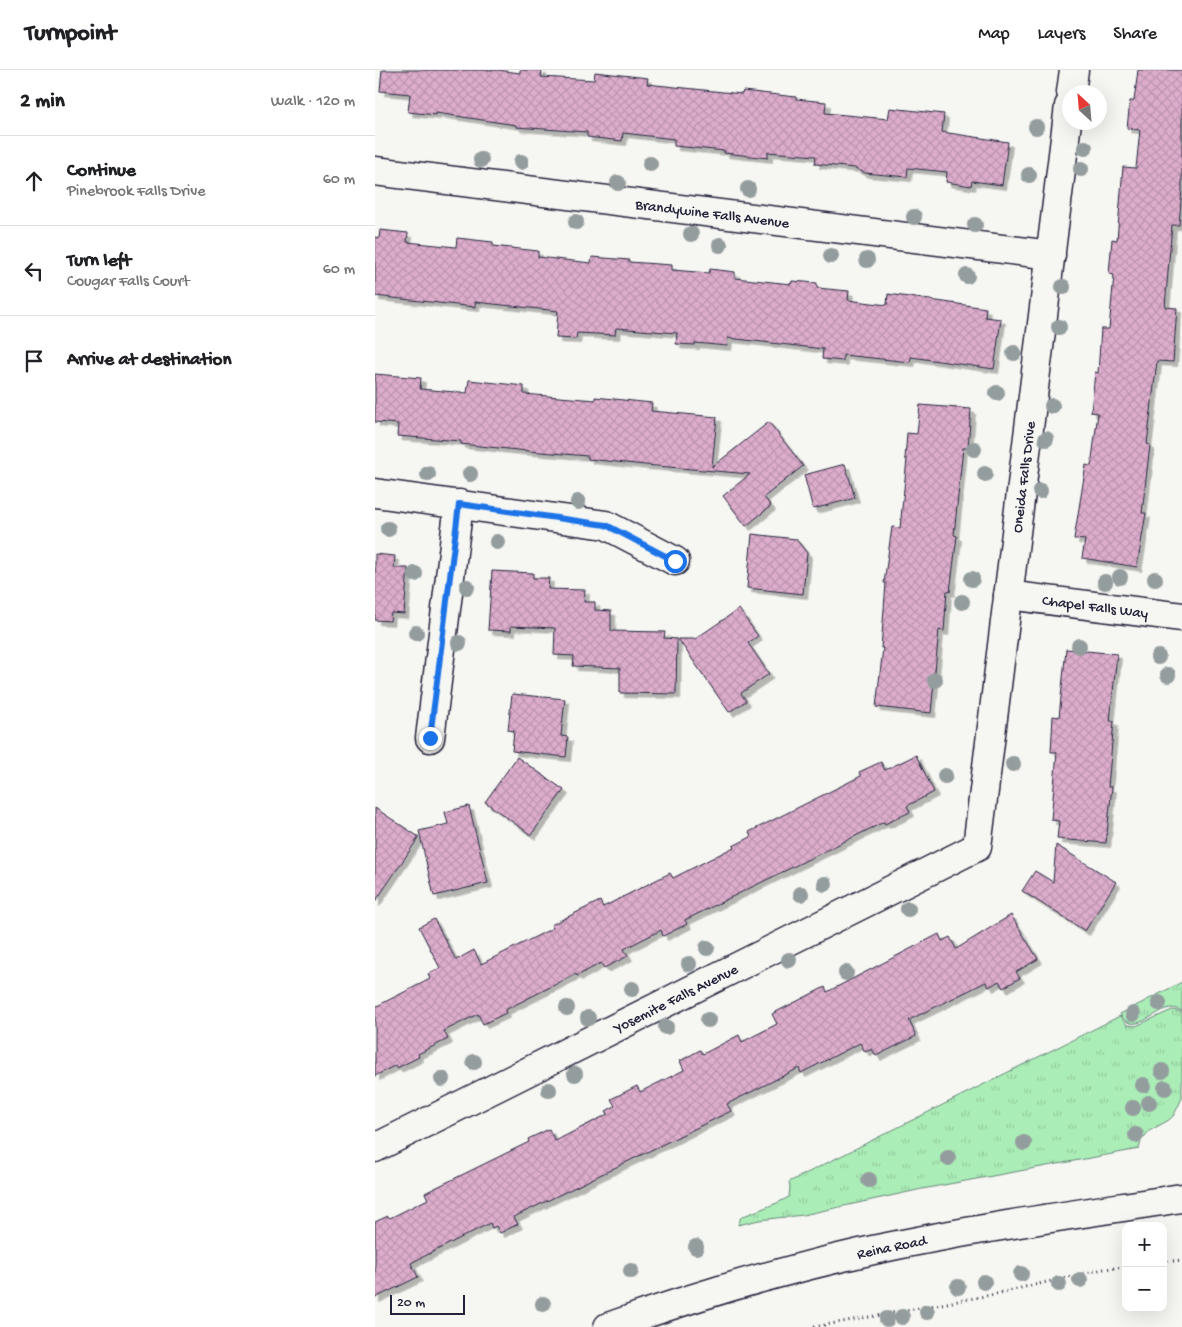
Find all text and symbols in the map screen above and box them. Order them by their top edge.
text: Turnpoint [25,20,116,49]
text: Map [978,24,1010,45]
text: Layers [1038,24,1085,45]
text: Share [1113,24,1157,45]
north arrow [1062,85,1107,130]
text: 2 min [20,90,65,115]
text: Walk · 120 m [271,93,355,112]
text: Continue [67,160,136,183]
icon: ahead [20,167,48,195]
text: 60 m [323,171,355,190]
text: Pinebrook Falls Drive [67,183,205,202]
street label: Brandywine Falls Avenue [633,196,790,233]
text: Turn left [67,250,131,273]
icon: left [20,257,48,285]
text: 60 m [323,261,355,280]
text: Cougar Falls Court [67,273,189,292]
icon: arrive [20,347,48,375]
text: Arrive at destination [67,349,231,372]
street label: Oneida Falls Drive [1009,420,1041,534]
route start [664,550,687,573]
street label: Chapel Falls Way [1041,592,1150,624]
route end [419,727,442,750]
street label: Yosemite Falls Avenue [610,961,742,1039]
map controls [1122,1222,1167,1312]
button: + [1122,1222,1167,1267]
street label: Reina Road [855,1232,929,1264]
button: − [1122,1267,1167,1312]
scale bar [390,1292,465,1315]
text: 20 m [397,1295,425,1312]

